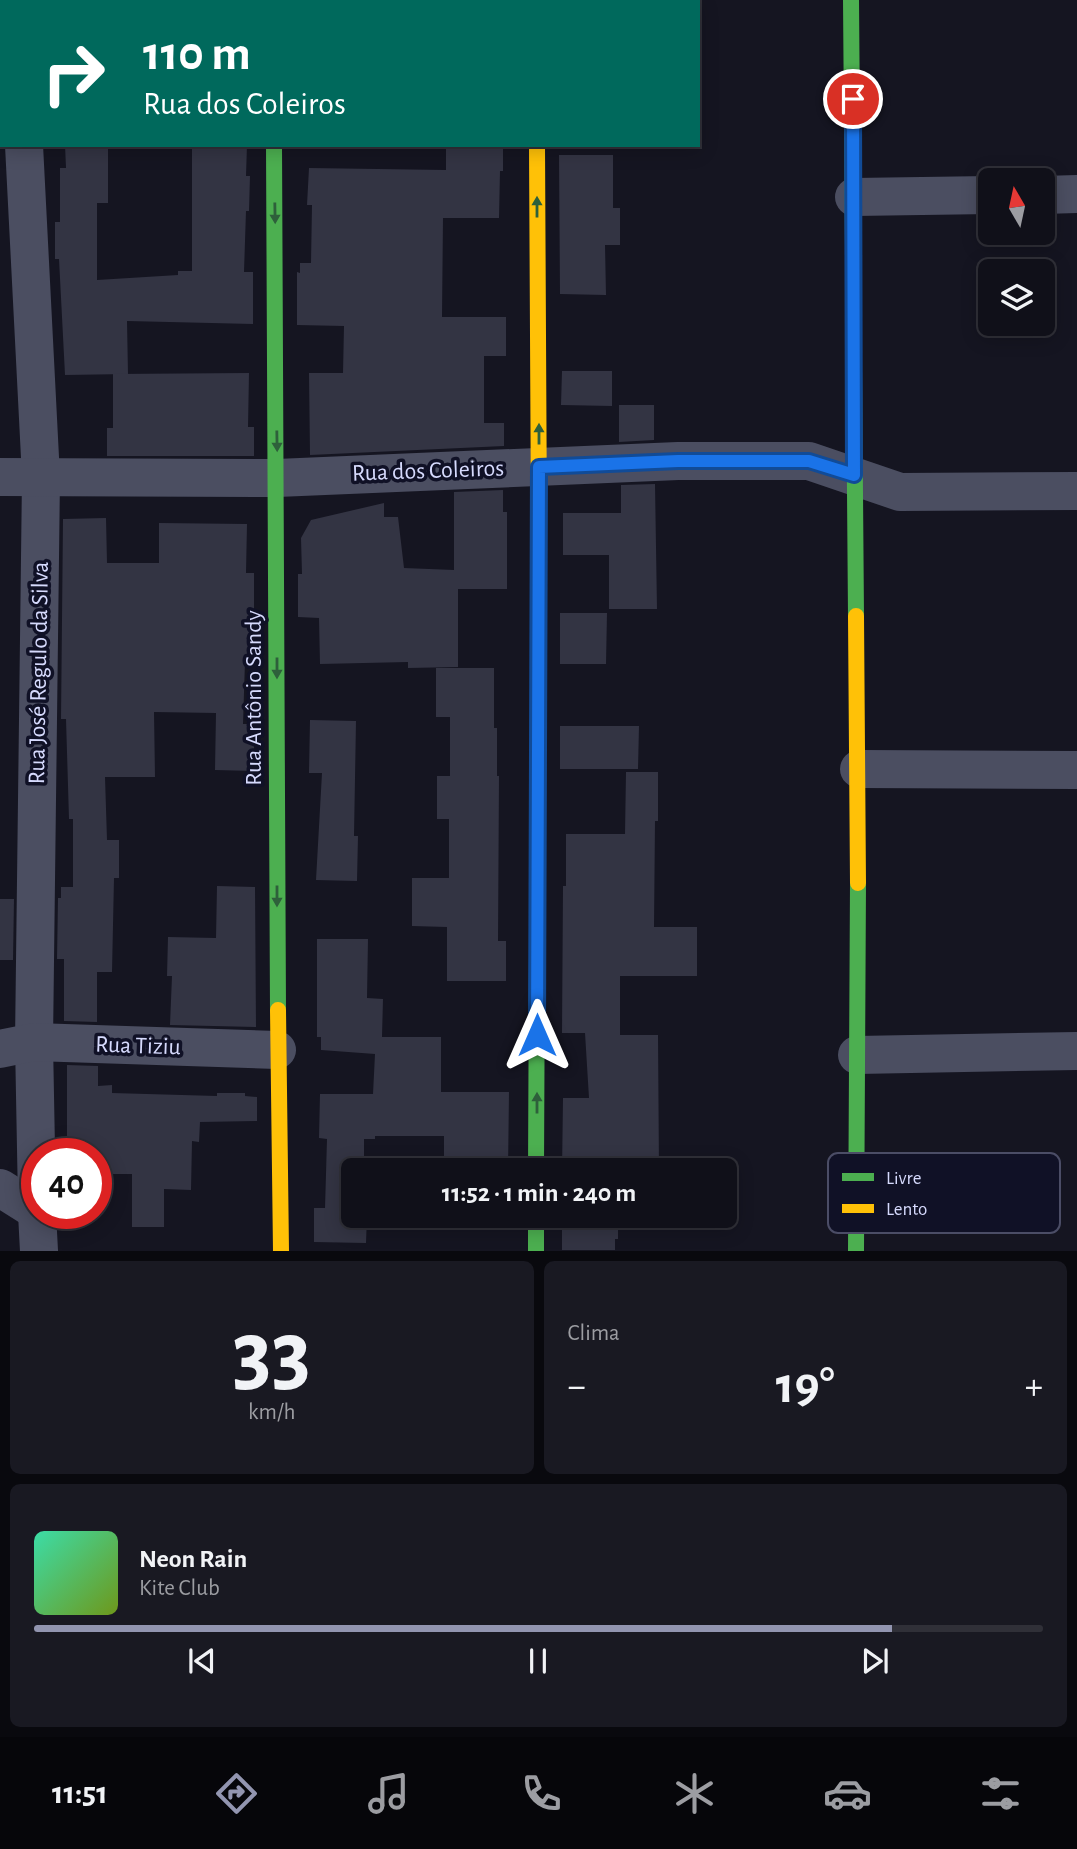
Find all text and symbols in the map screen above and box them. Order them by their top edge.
icon: right [28,28,119,119]
text: 110 m [143,30,251,79]
pin [823,69,883,129]
icon: arrive [834,80,872,118]
text: Rua dos Coleiros [143,88,346,120]
north arrow [978,168,1055,245]
map controls [978,168,1055,336]
one-way arrow [531,195,543,217]
one-way arrow [269,203,280,225]
button: layers [978,259,1055,336]
one-way arrow [533,423,545,445]
one-way arrow [271,430,283,452]
street label: Rua dos Coleiros [352,456,504,486]
street label: Rua José Regulo da Silva [25,561,53,785]
street label: Rua Antônio Sandy [242,610,266,786]
one-way arrow [271,658,283,680]
one-way arrow [271,885,283,907]
position arrow [500,998,574,1072]
street label: Rua Tiziu [95,1033,181,1059]
one-way arrow [531,1091,543,1113]
speed limit sign: 40 [21,1138,112,1229]
legend [828,1153,1060,1233]
text: Livre [886,1169,921,1188]
text: 11:52 · 1 min · 240 m [442,1180,636,1206]
text: Lento [886,1200,927,1219]
text: 33 [233,1308,311,1399]
text: Clima [568,1322,620,1345]
text: 19° [776,1360,835,1412]
text: − [568,1368,586,1406]
text: + [1025,1368,1043,1406]
text: km/h [248,1401,295,1424]
text: Neon Rain [139,1546,247,1572]
text: Kite Club [139,1577,220,1600]
icon: previous [183,1642,221,1680]
icon: pause [519,1642,557,1680]
icon: next [856,1642,894,1680]
icon: directions [212,1769,261,1818]
icon: music [364,1769,413,1818]
icon: phone [517,1769,566,1818]
icon: climate [670,1769,719,1818]
icon: car [823,1769,872,1818]
icon: filters [976,1769,1025,1818]
text: 11:51 [52,1777,108,1809]

